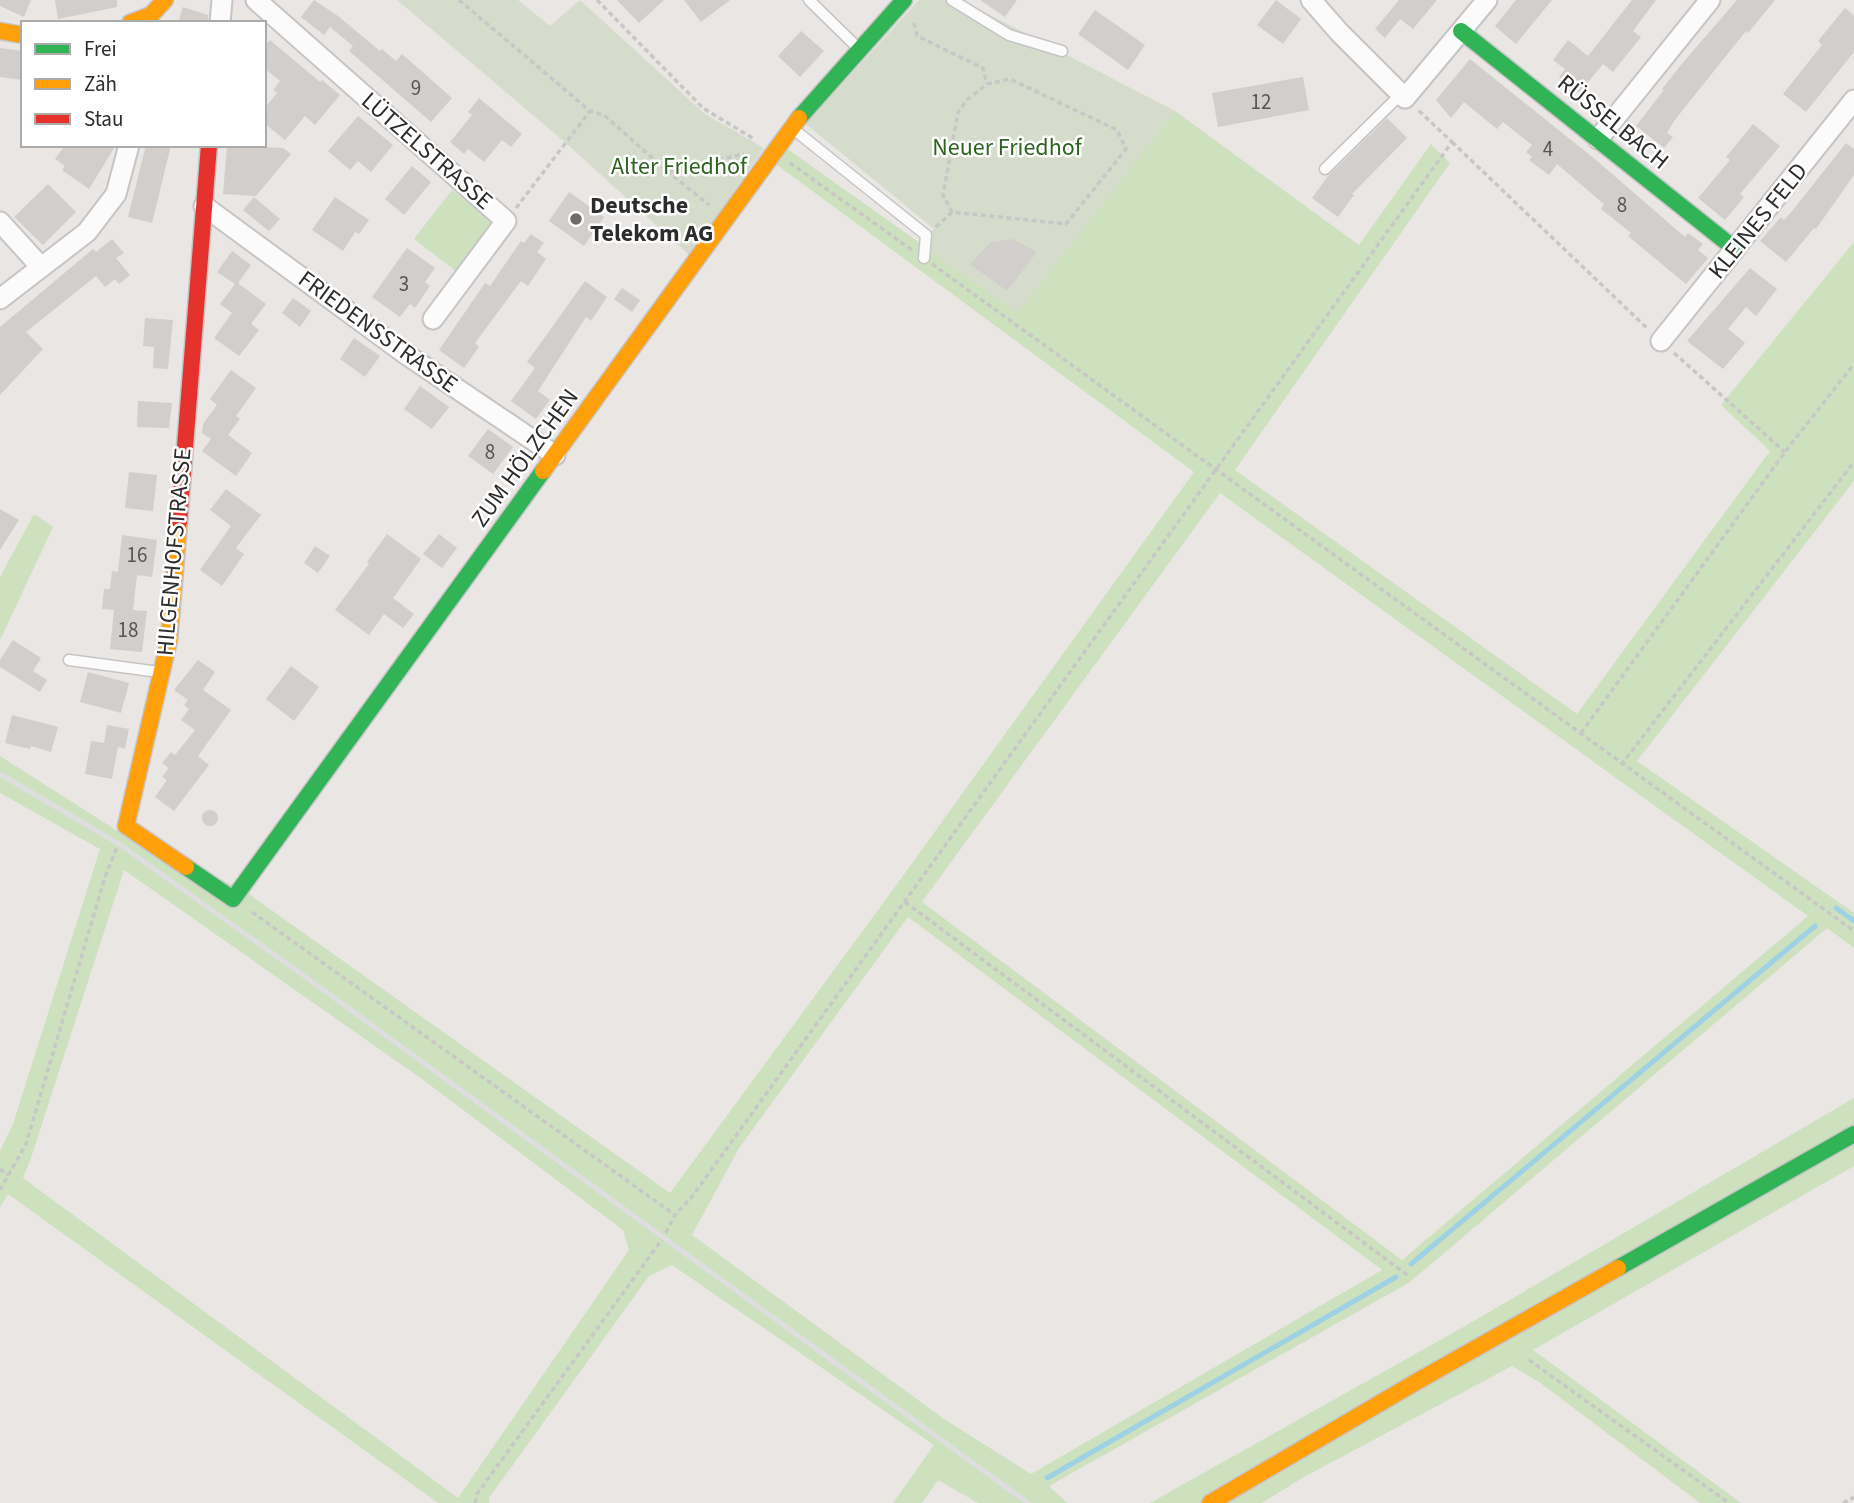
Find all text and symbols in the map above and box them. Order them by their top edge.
legend [21,21,266,147]
text: Frei [84,34,117,64]
street label: RÜSSELBACH [1550,66,1676,178]
text: Zäh [84,69,117,99]
house number: 9 [411,73,421,103]
street label: LÜTZELSTRASSE [353,84,501,218]
house number: 12 [1251,87,1271,117]
text: Stau [84,104,123,134]
park label: Neuer Friedhof [932,130,1083,165]
house number: 4 [1543,134,1553,164]
park label: Alter Friedhof [611,149,748,184]
street label: KLEINES FELD [1700,155,1816,287]
place label: Deutsche Telekom AG [590,188,713,251]
house number: 8 [1617,190,1627,220]
marker: Deutsche Telekom AG [568,211,584,227]
street label: FRIEDENSSTRASSE [291,262,465,402]
house number: 3 [399,269,409,299]
street label: ZUM HÖLZCHEN [463,382,587,534]
house number: 8 [485,437,495,467]
street label: HILGENHOFSTRASSE [147,447,201,657]
house number: 16 [127,540,147,570]
house number: 18 [118,615,138,645]

